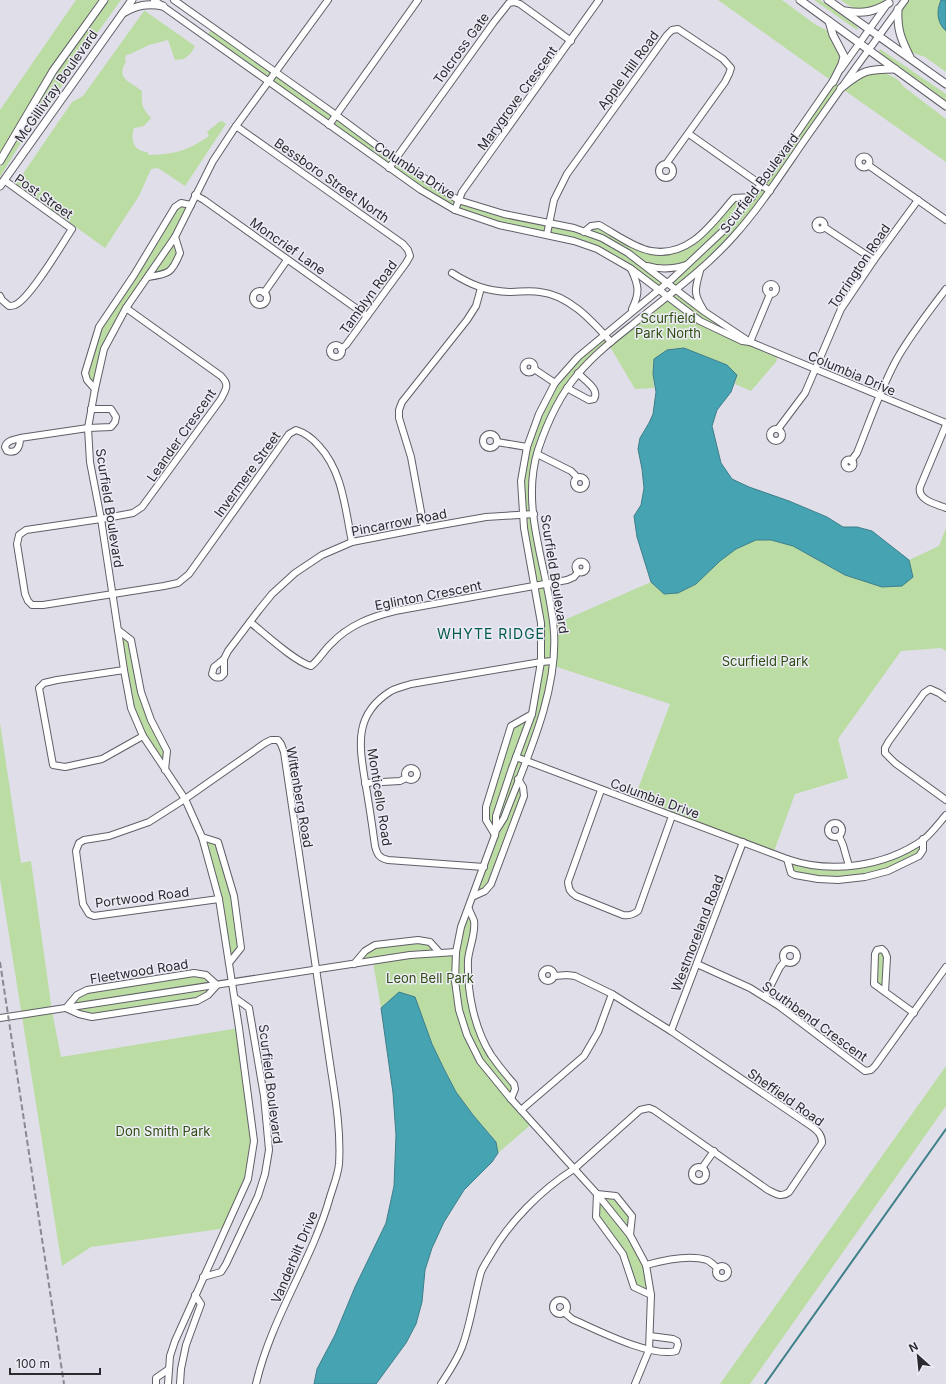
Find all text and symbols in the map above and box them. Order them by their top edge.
street label: Tolcross Gate [430,9,492,87]
street label: McGillivray Boulevard [11,27,101,145]
street label: Apple Hill Road [594,28,662,112]
street label: Marygrove Crescent [474,43,560,153]
street label: Scurfield Boulevard [716,130,802,236]
street label: Bessboro Street North [271,134,393,226]
street label: Columbia Drive [371,138,459,202]
street label: Post Street [12,170,76,222]
street label: Moncrief Lane [247,214,329,278]
street label: Torrington Road [825,221,893,311]
street label: Tamblyn Road [336,257,400,337]
park label: Scurfield Park North [635,310,701,341]
street label: Columbia Drive [806,347,898,399]
street label: Leander Crescent [143,385,219,485]
street label: Invermere Street [210,428,284,520]
street label: Scurfield Boulevard [93,447,127,569]
street label: Pincarrow Road [350,505,448,539]
street label: Scurfield Boulevard [538,513,572,635]
street label: Eglinton Crescent [373,577,483,613]
district label: WHYTE RIDGE [437,625,545,642]
park label: Scurfield Park [722,653,808,669]
street label: Wittenberg Road [283,745,317,849]
street label: Monticello Road [364,747,396,847]
street label: Columbia Drive [608,774,702,822]
street label: Westmoreland Road [667,873,727,993]
street label: Portwood Road [94,883,190,911]
street label: Fleetwood Road [89,955,189,987]
park label: Leon Bell Park [386,970,474,986]
street label: Southbend Crescent [759,977,871,1065]
street label: Scurfield Boulevard [256,1023,286,1145]
street label: Sheffield Road [745,1065,827,1129]
park label: Don Smith Park [116,1123,210,1139]
street label: Vanderbilt Drive [267,1209,321,1305]
north arrow [898,1336,938,1376]
text: N [907,1339,920,1355]
scale bar [10,1350,100,1376]
text: 100 m [16,1356,50,1371]

